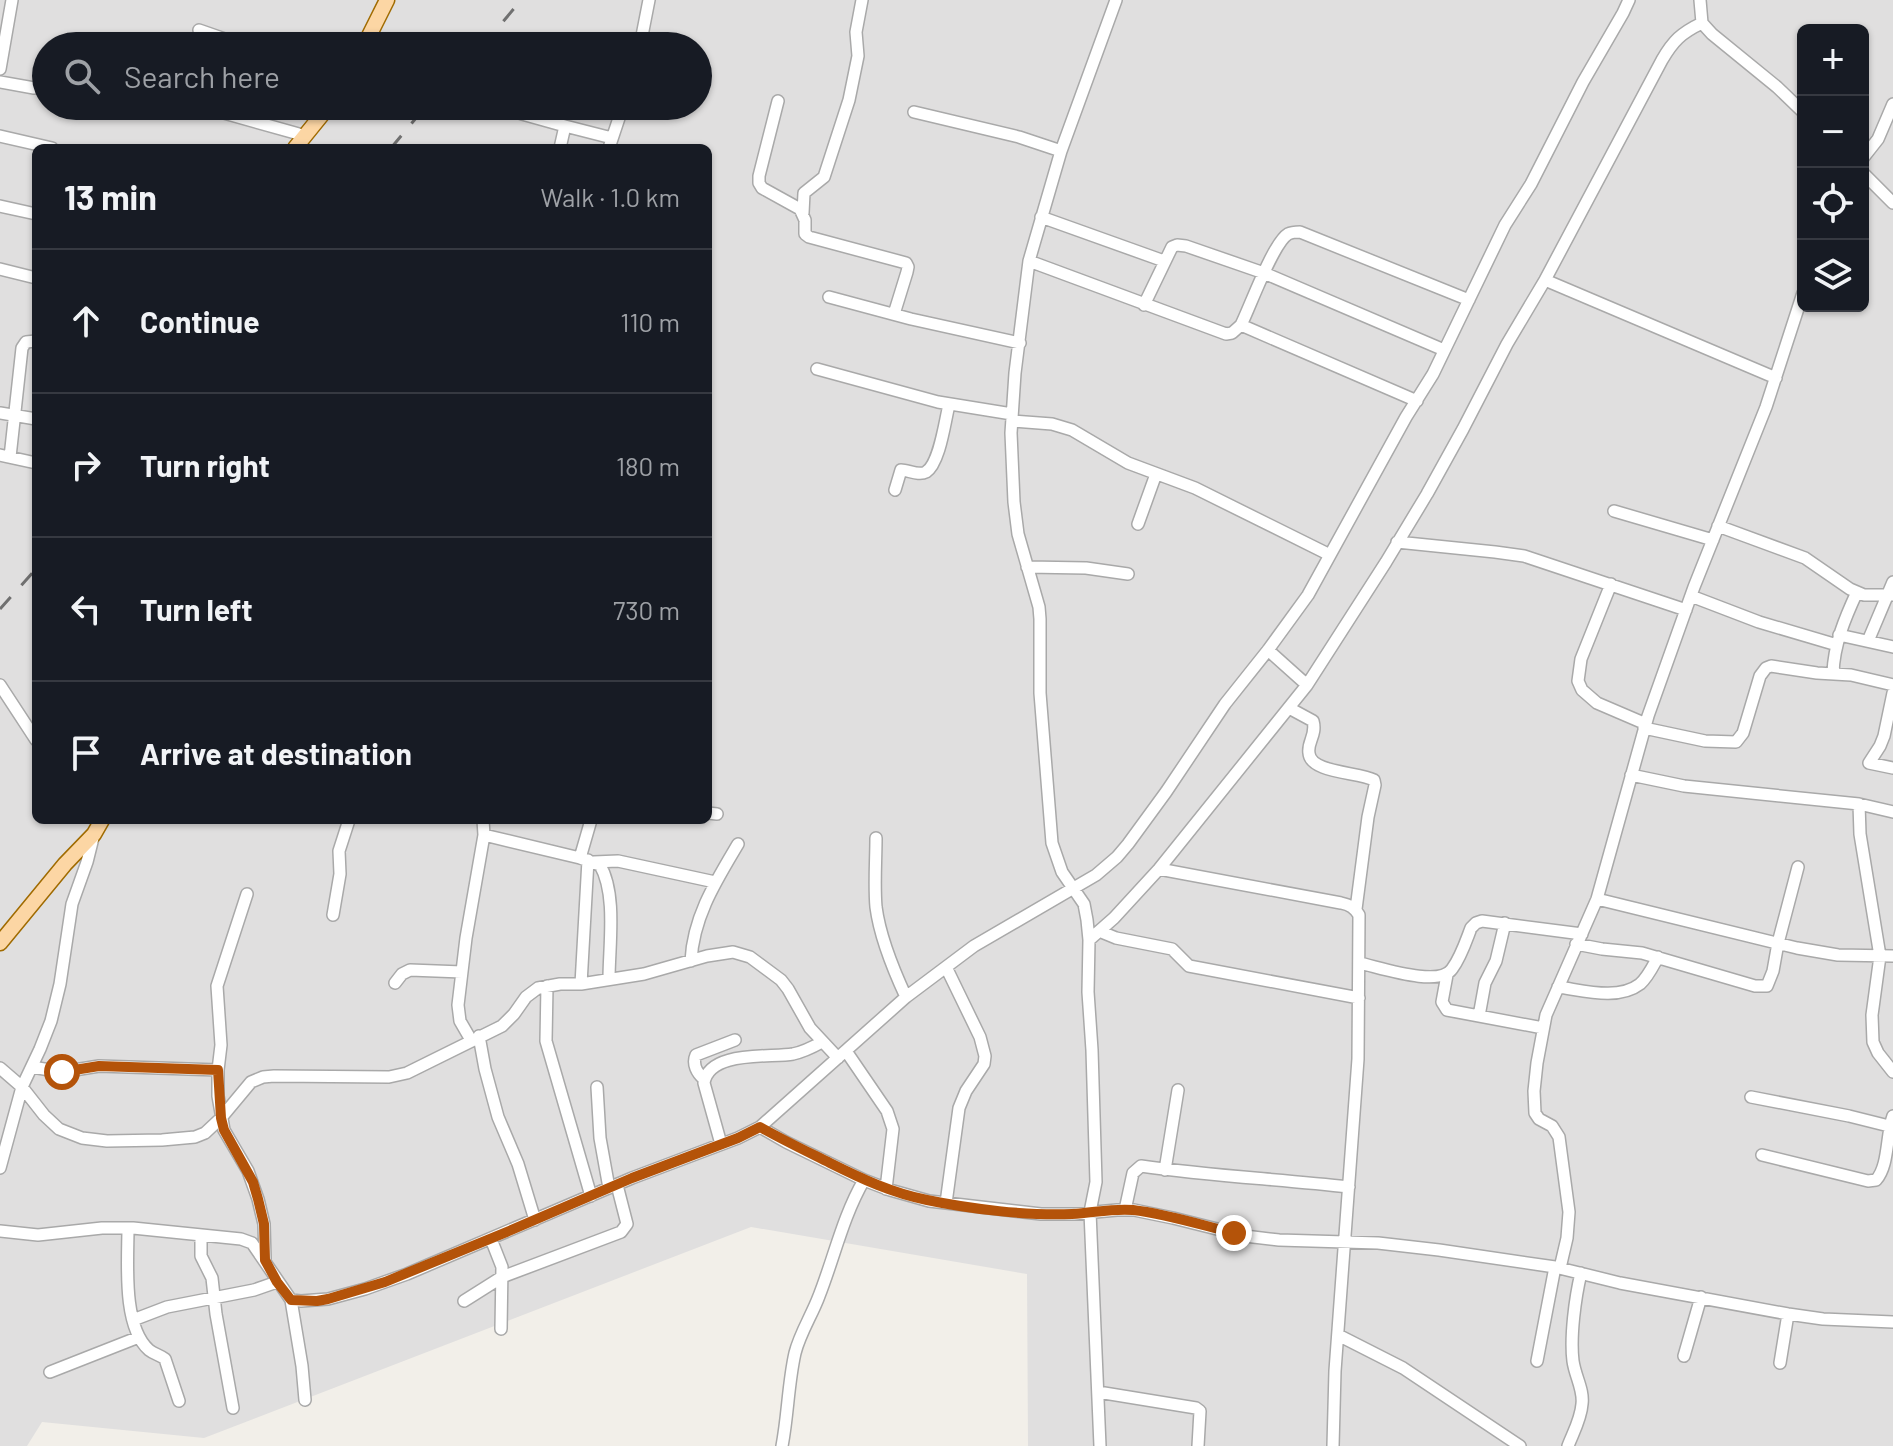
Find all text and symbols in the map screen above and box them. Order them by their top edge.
map controls [1797,24,1869,312]
button: + [1797,24,1869,96]
search box [32,32,712,120]
icon: search [60,54,104,98]
text: Search here [124,58,280,94]
button: − [1797,96,1869,168]
button: locate [1797,168,1869,240]
text: 13 min [64,176,157,217]
text: Walk · 1.0 km [540,181,680,212]
button: layers [1797,240,1869,312]
icon: ahead [64,299,108,343]
text: Continue [140,303,260,339]
text: 110 m [620,306,680,337]
icon: right [64,443,108,487]
text: Turn right [140,447,270,483]
text: 180 m [616,450,680,481]
icon: left [64,587,108,631]
text: Turn left [140,591,253,627]
text: 730 m [613,594,680,625]
icon: arrive [64,731,108,775]
text: Arrive at destination [140,735,412,771]
route start [44,1054,80,1090]
route end [1216,1215,1252,1251]

